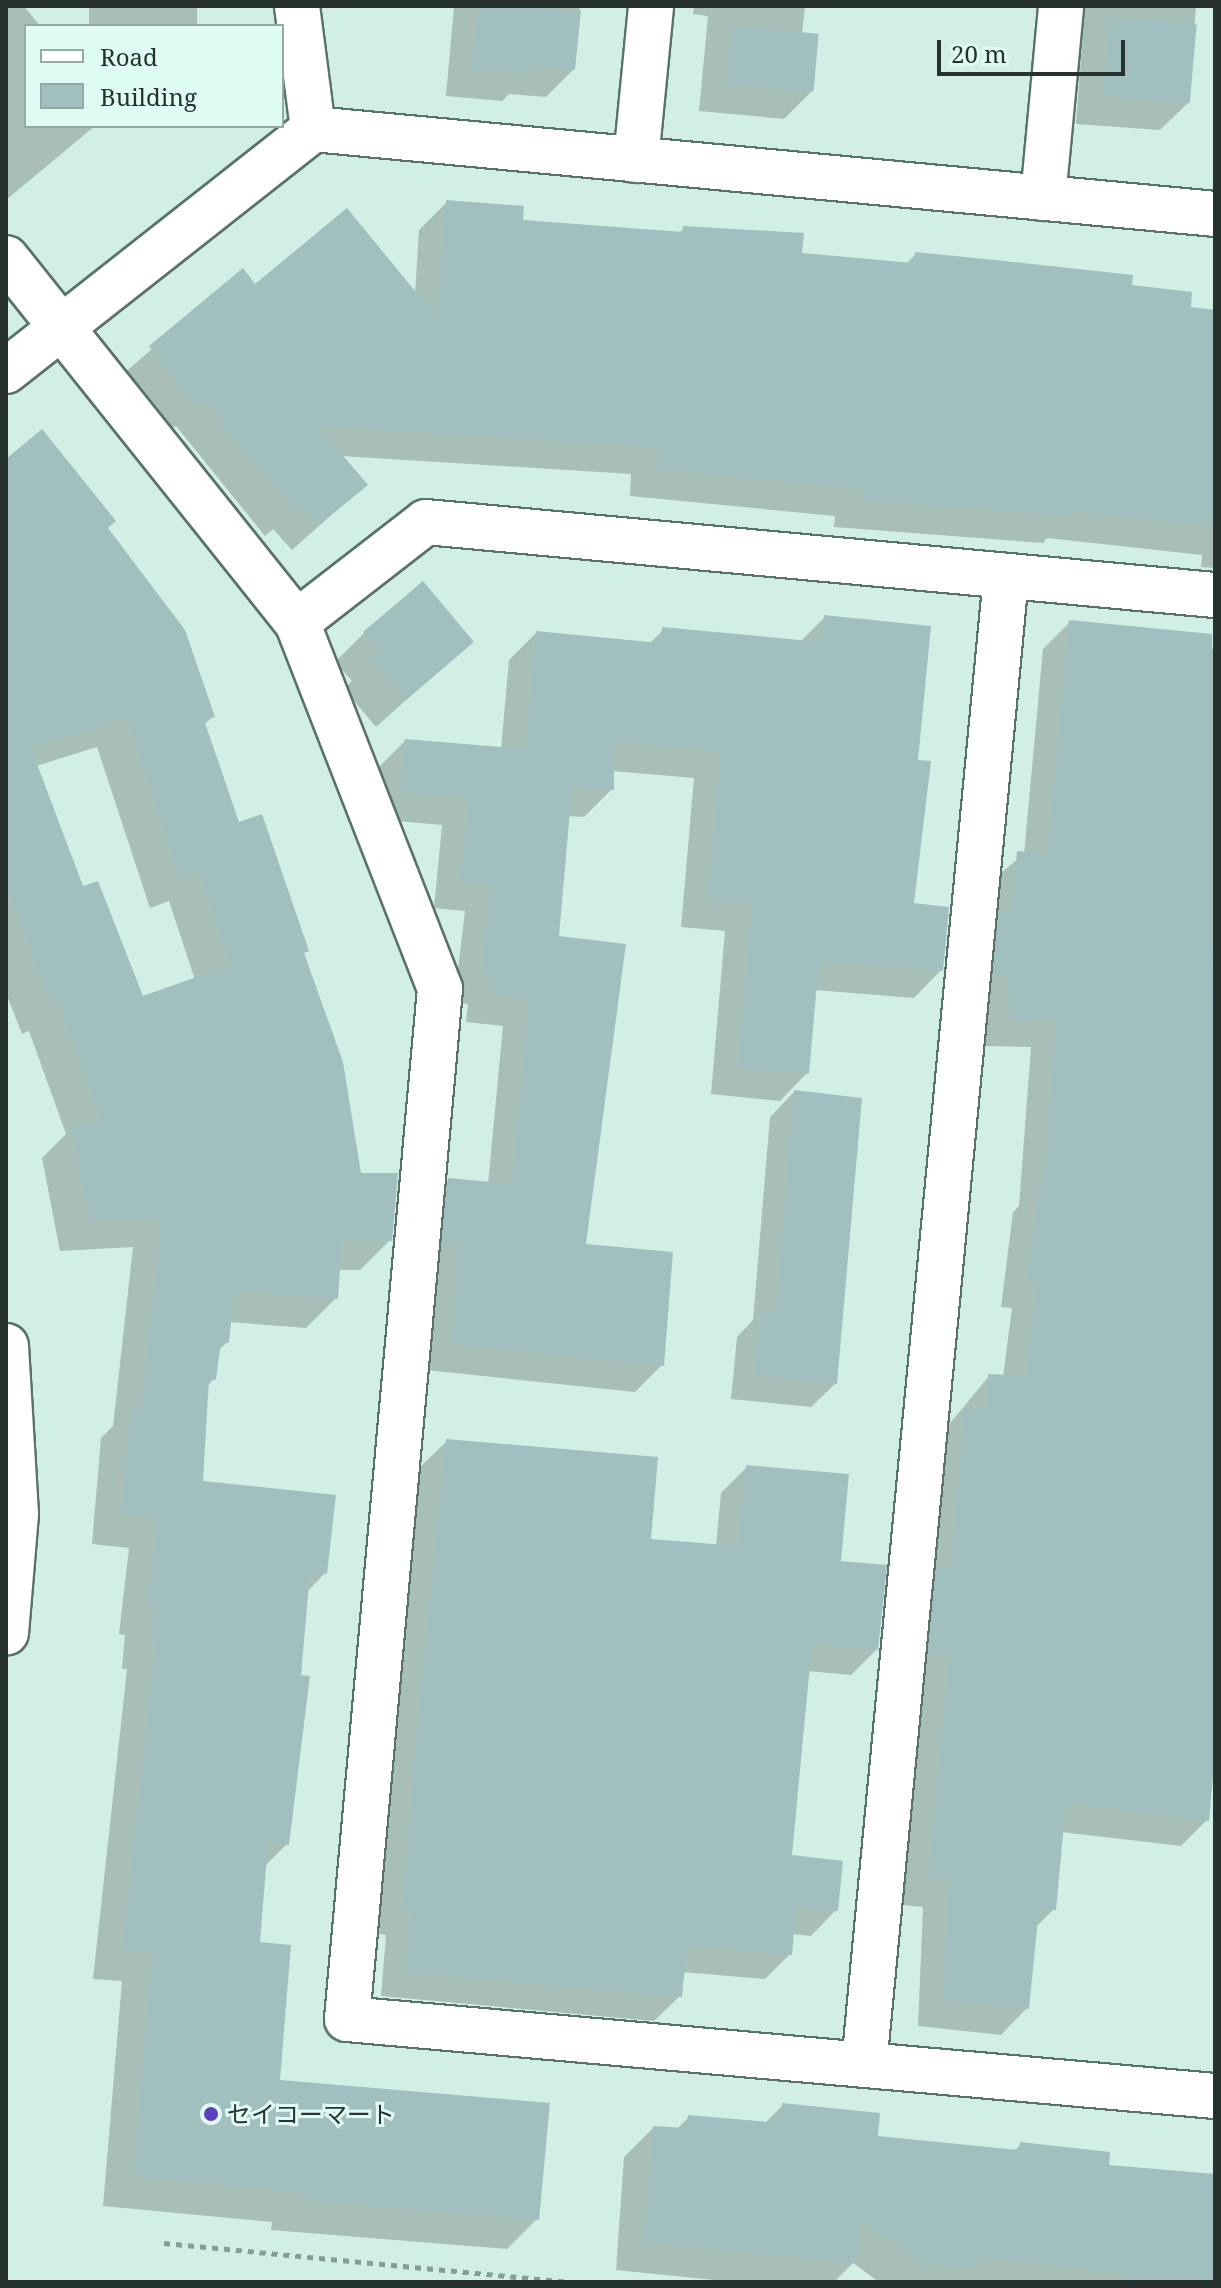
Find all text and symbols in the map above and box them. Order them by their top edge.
legend [24,24,284,128]
scale bar [941,24,1129,74]
text: 20 m [951,37,1007,70]
text: Road [100,40,158,73]
text: Building [100,80,197,113]
place label: セイコーマート [227,2100,395,2128]
marker: セイコーマート [202,2105,220,2123]

